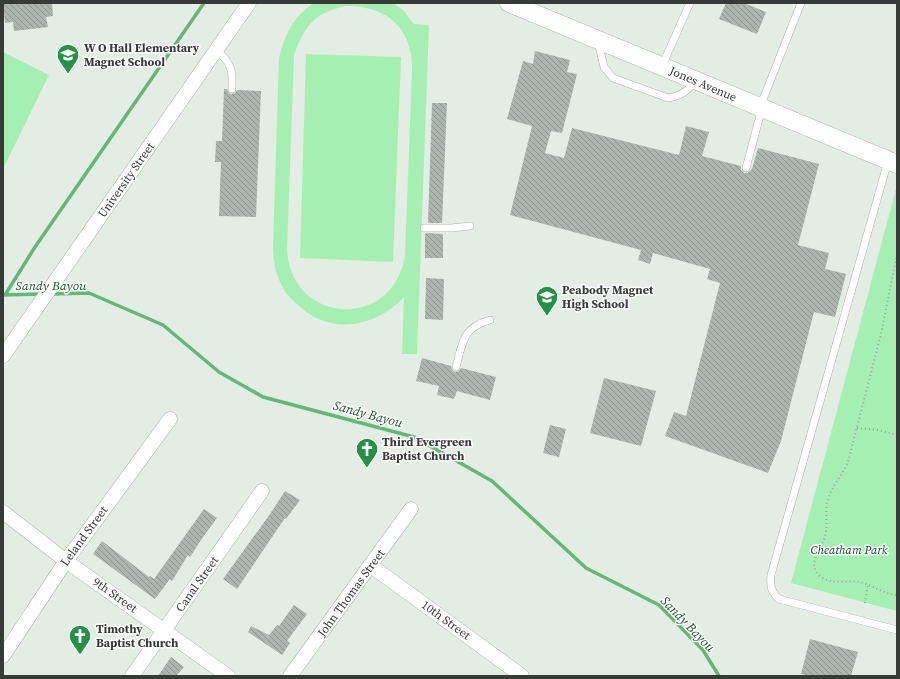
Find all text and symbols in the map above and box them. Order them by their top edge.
place label: W O Hall Elementary Magnet School [84,40,200,70]
school or university icon: W O Hall Elementary Magnet School [55,42,81,75]
street label: Jones Avenue [666,62,739,105]
street label: University Street [94,139,158,221]
water label: Sandy Bayou [15,277,87,294]
place label: Peabody Magnet High School [562,282,654,312]
school or university icon: Peabody Magnet High School [534,284,560,317]
water label: Sandy Bayou [331,397,405,432]
place label: Third Evergreen Baptist Church [382,434,473,464]
church icon: Third Evergreen Baptist Church [354,436,380,469]
street label: Leland Street [57,503,111,569]
park label: Cheatham Park [810,542,888,558]
street label: John Thomas Street [313,546,388,641]
street label: Canal Street [172,553,222,615]
street label: 9th Street [90,574,141,616]
water label: Sandy Bayou [657,593,719,656]
street label: 10th Street [418,597,474,643]
place label: Timothy Baptist Church [96,621,179,651]
church icon: Timothy Baptist Church [67,623,93,656]

